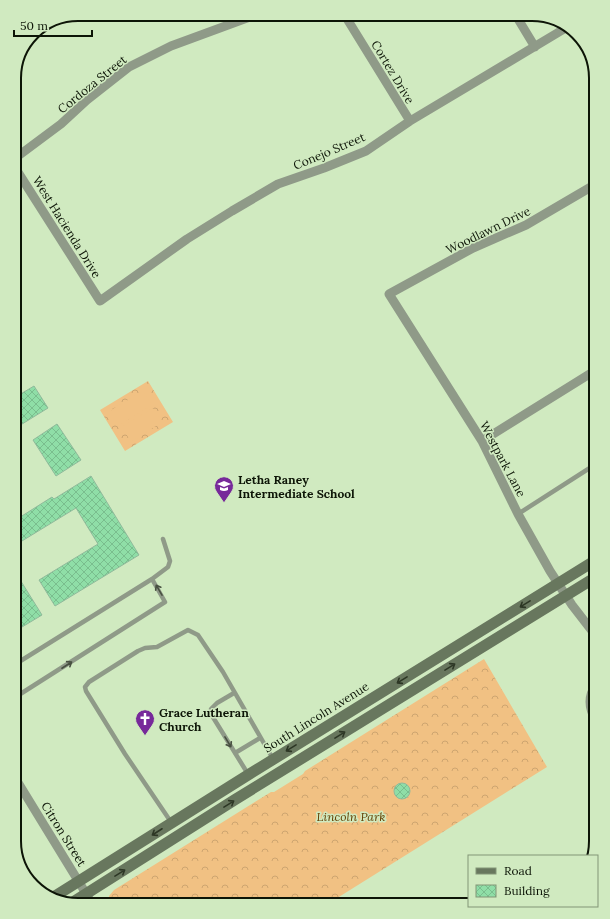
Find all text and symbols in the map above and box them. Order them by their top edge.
scale bar [14,12,92,38]
text: 50 m [20,18,48,33]
street label: Cortez Drive [368,38,418,107]
street label: Cordoza Street [55,51,130,116]
street label: Conejo Street [291,129,367,173]
street label: West Hacienda Drive [30,173,105,281]
street label: Woodlawn Drive [443,203,533,257]
street label: Westpark Lane [477,419,529,500]
place label: Letha Raney Intermediate School [238,472,355,501]
school or university icon: Letha Raney Intermediate School [213,475,235,503]
one-way arrow [154,585,162,597]
one-way arrow [520,600,531,608]
one-way arrow [61,660,73,668]
one-way arrow [444,662,456,670]
one-way arrow [396,676,408,684]
street label: South Lincoln Avenue [261,678,372,756]
place label: Grace Lutheran Church [159,705,249,734]
church icon: Grace Lutheran Church [134,708,156,736]
one-way arrow [334,731,345,739]
one-way arrow [225,736,233,748]
one-way arrow [285,744,297,752]
street label: Citron Street [38,799,90,869]
one-way arrow [223,799,235,807]
park label: Lincoln Park [316,809,386,824]
one-way arrow [152,827,163,836]
legend [468,855,598,907]
text: Road [504,863,532,878]
one-way arrow [114,869,126,877]
text: Building [504,883,550,898]

